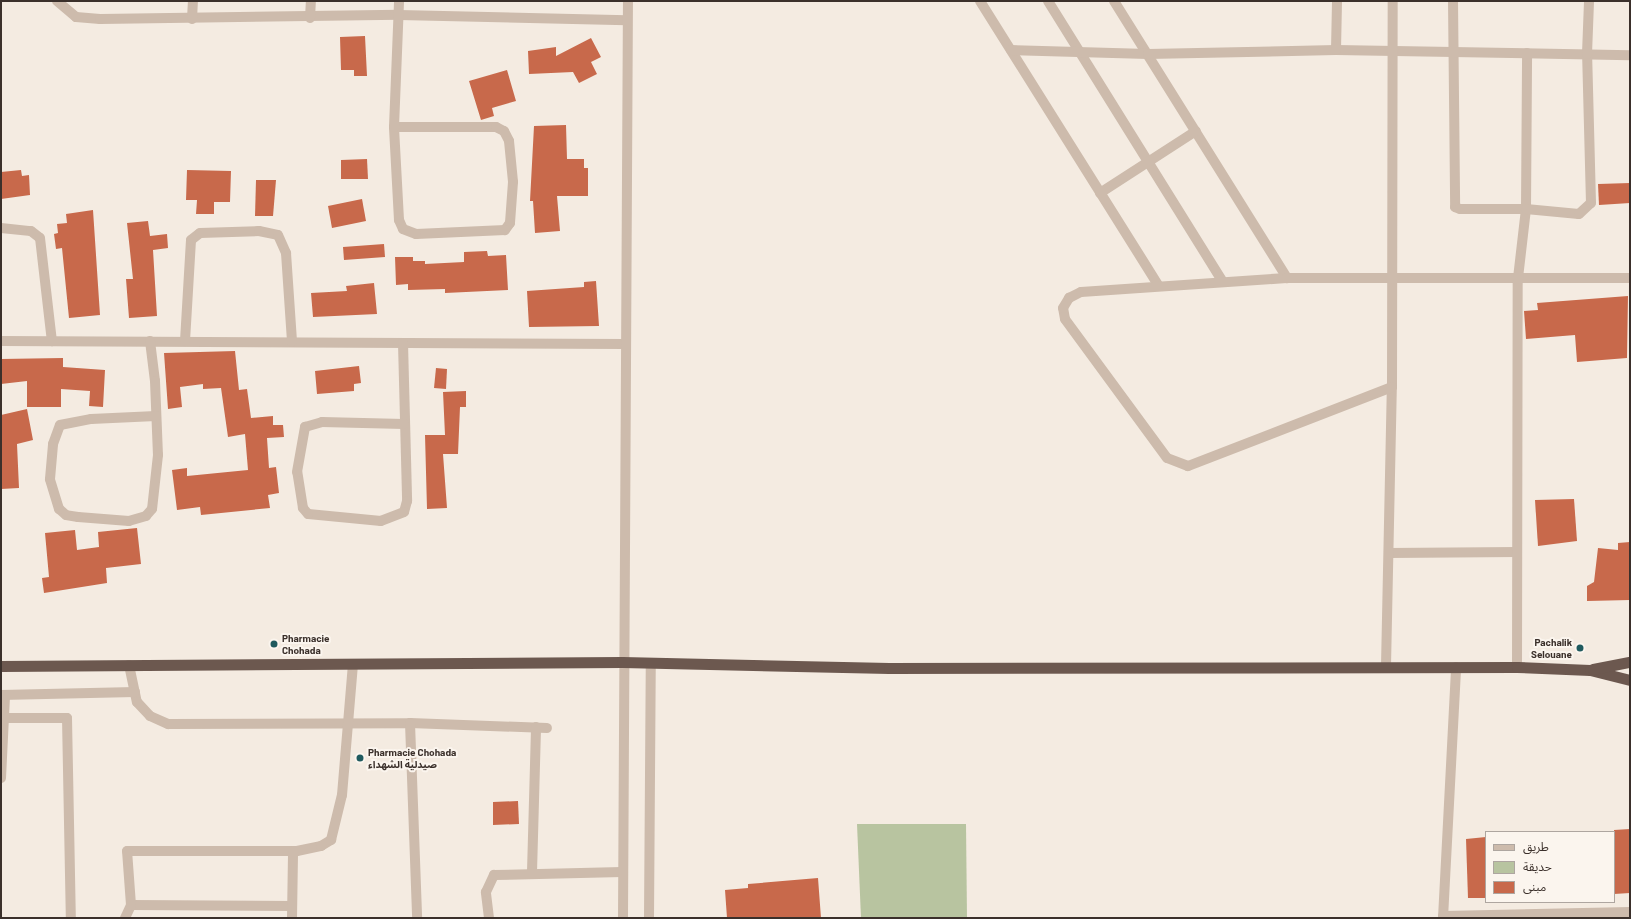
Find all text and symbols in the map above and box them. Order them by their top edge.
place label: Pharmacie Chohada [282,632,330,656]
place label: Pachalik Selouane [1531,636,1572,660]
marker: Pharmacie Chohada [269,639,279,649]
marker: Pachalik Selouane [1575,643,1585,653]
place label: Pharmacie Chohada صيدلية الشهداء [368,746,456,770]
marker: Pharmacie Chohada صيدلية الشهداء [355,753,365,763]
legend [1485,831,1615,903]
text: طريق [1523,839,1549,853]
text: حديقة [1523,859,1552,873]
text: مبنى [1523,879,1546,893]

